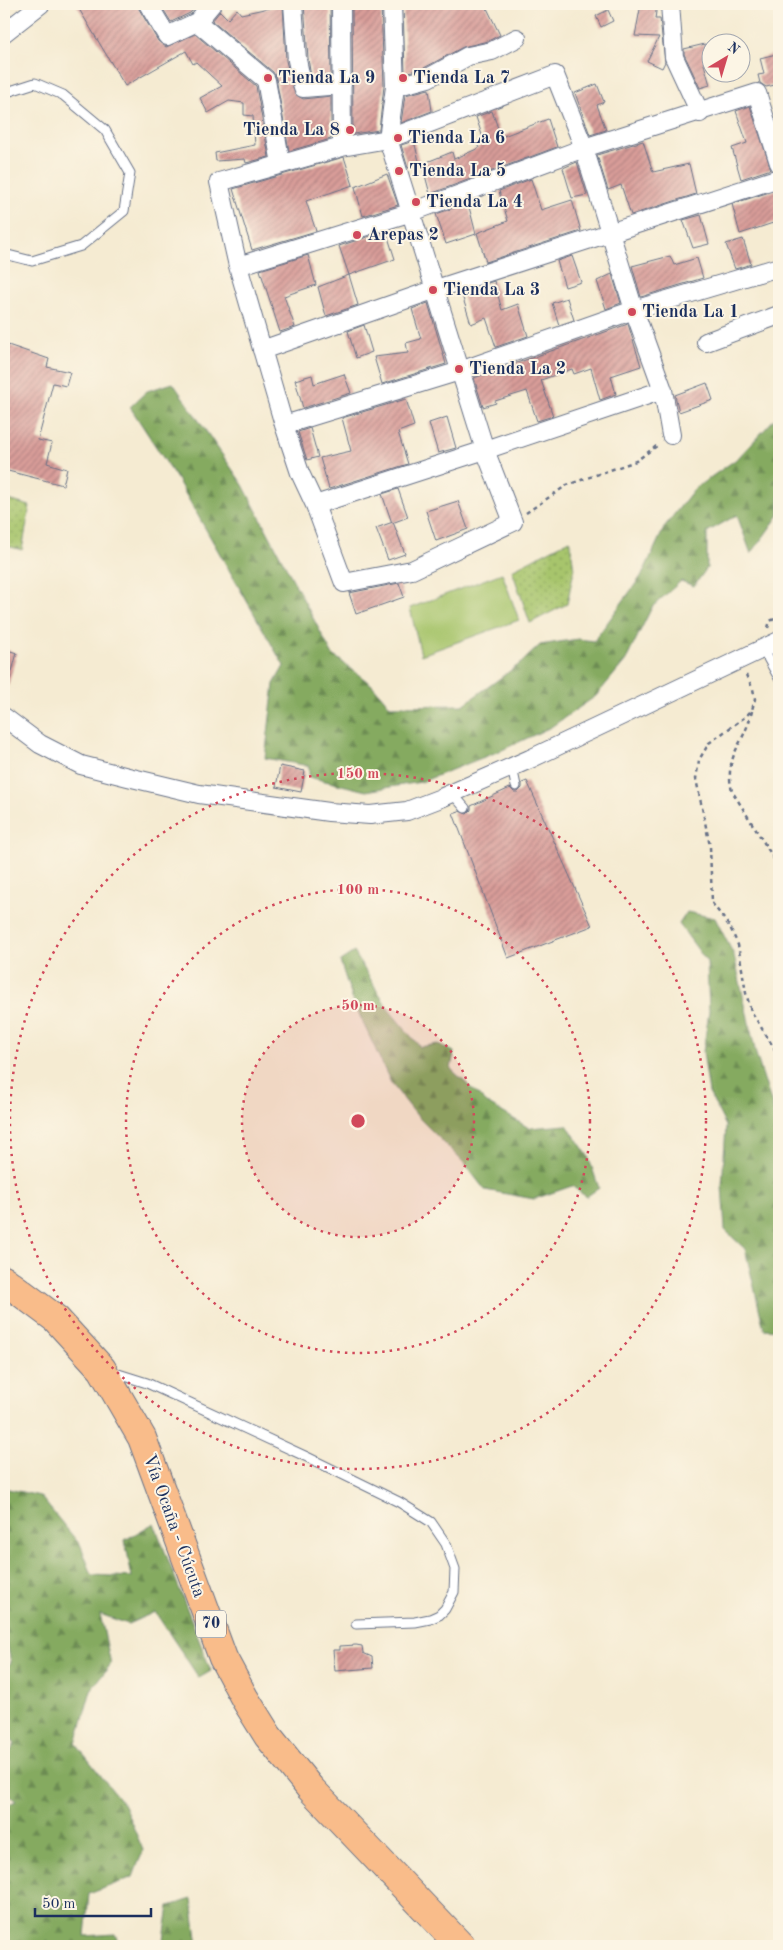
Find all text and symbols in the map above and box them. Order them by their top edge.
north arrow [700,32,750,82]
text: N [725,40,742,58]
place label: Tienda La 9 [278,69,375,87]
place label: Tienda La 7 [413,69,510,87]
marker: Tienda La 9 [262,72,274,84]
marker: Tienda La 7 [397,72,409,84]
place label: Tienda La 8 [243,121,340,139]
marker: Tienda La 8 [344,124,356,136]
place label: Tienda La 6 [408,129,505,147]
marker: Tienda La 6 [392,132,404,144]
place label: Tienda La 5 [409,162,506,180]
marker: Tienda La 5 [393,165,405,177]
place label: Tienda La 4 [426,193,523,211]
marker: Tienda La 4 [410,196,422,208]
place label: Arepas 2 [367,226,439,244]
marker: Arepas 2 [351,229,363,241]
place label: Tienda La 3 [443,281,540,299]
marker: Tienda La 3 [427,284,439,296]
place label: Tienda La 1 [642,303,739,321]
marker: Tienda La 1 [626,306,638,318]
place label: Tienda La 2 [469,360,566,378]
marker: Tienda La 2 [453,363,465,375]
text: 150 m [337,767,379,782]
text: 100 m [337,883,379,898]
text: 50 m [341,999,375,1014]
centre of rings [349,1112,367,1130]
street label: Vía Ocaña - Cúcuta [140,1452,208,1600]
road number: 70 [196,1610,226,1638]
scale bar [35,1885,151,1917]
text: 50 m [42,1897,76,1912]

